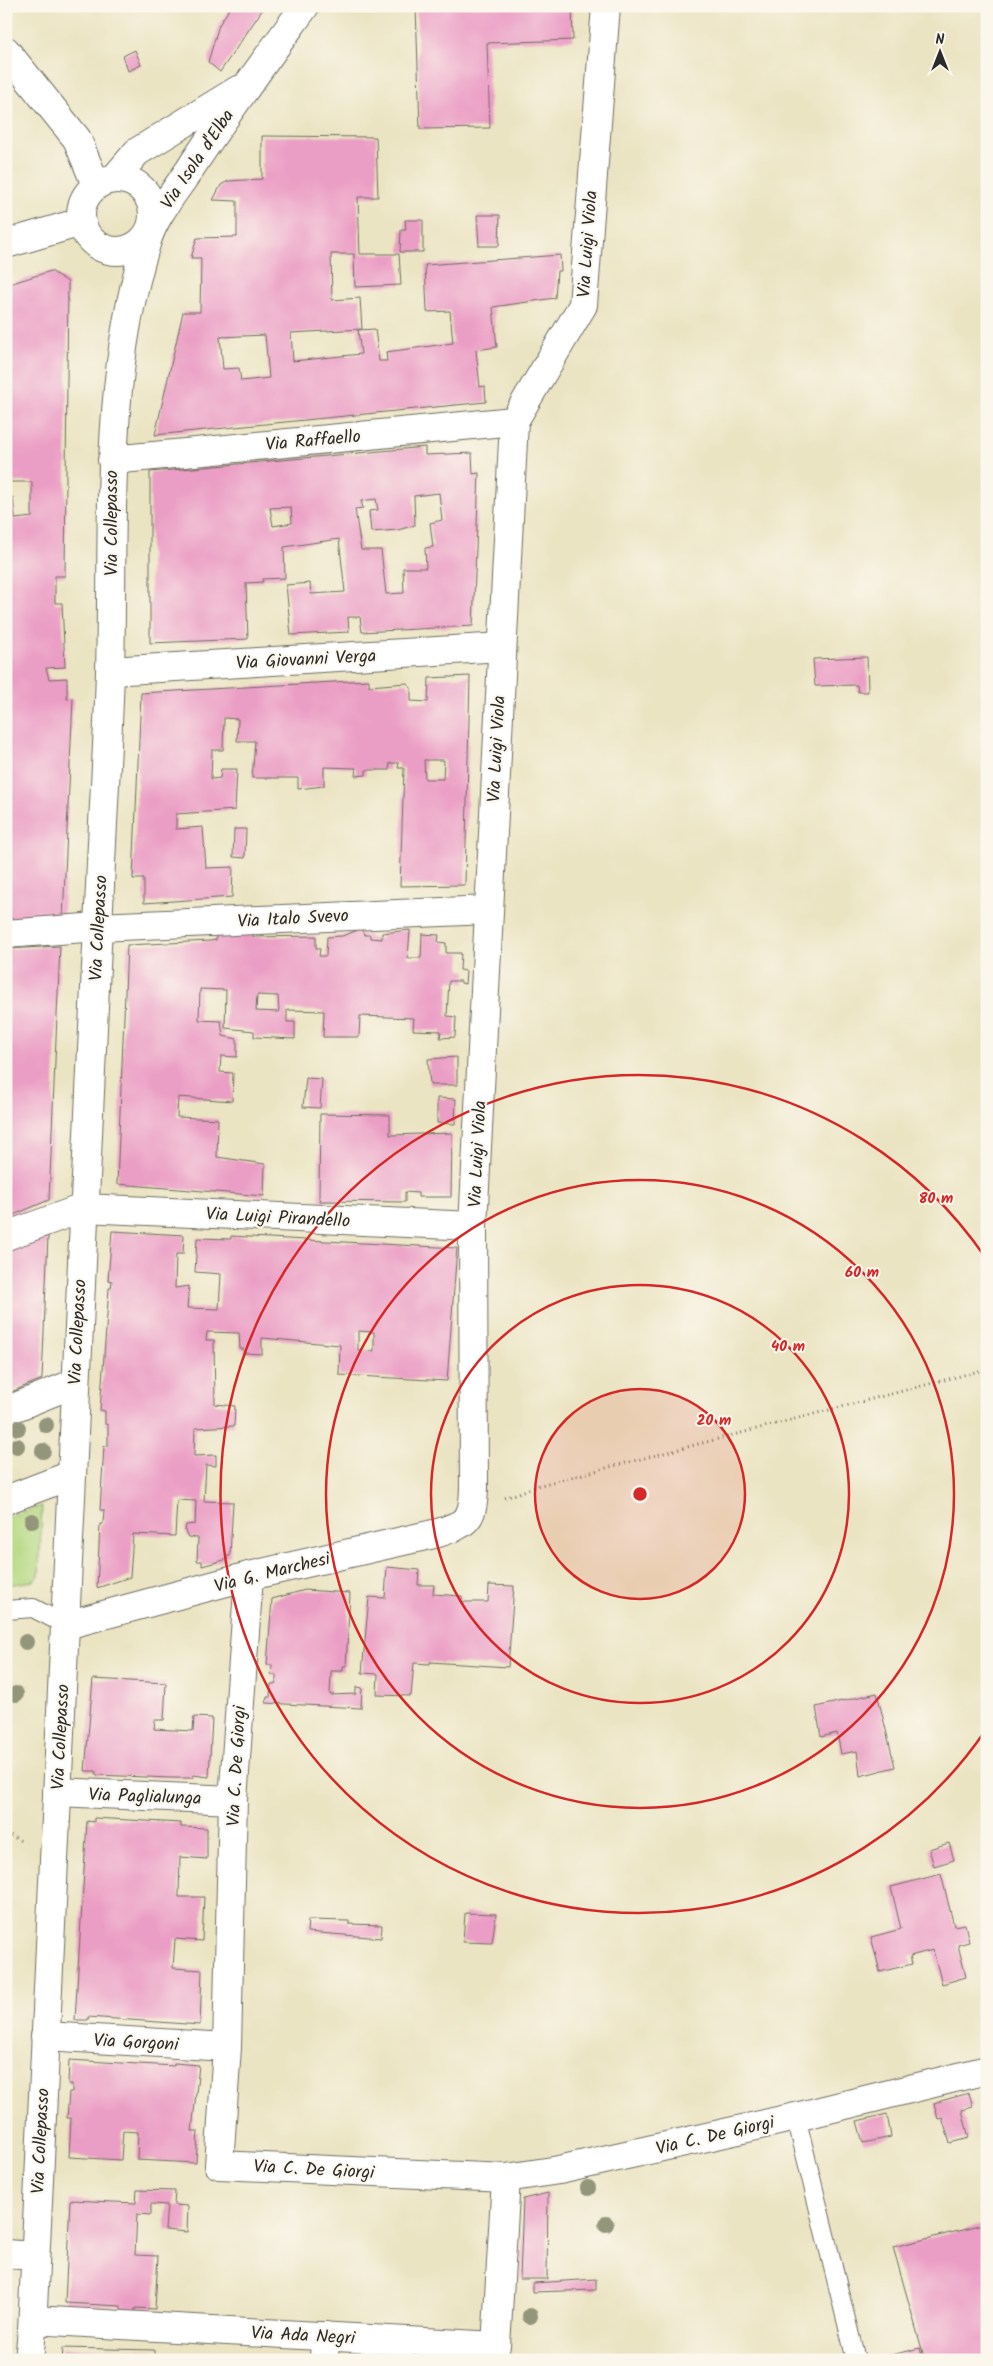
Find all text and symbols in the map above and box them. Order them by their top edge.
north arrow [916,28,966,78]
text: N [936,29,945,51]
street label: Via Isola d'Elba [154,104,243,216]
street label: Via Luigi Viola [570,190,607,299]
street label: Via Raffaello [264,423,362,460]
street label: Via Collepasso [98,470,127,576]
street label: Via Giovanni Verga [235,642,377,679]
street label: Via Luigi Viola [480,695,515,803]
street label: Via Collepasso [82,874,117,982]
street label: Via Italo Svevo [237,902,349,937]
street label: Via Luigi Viola [461,1100,496,1208]
text: 80 m [919,1187,953,1211]
street label: Via Luigi Pirandello [205,1200,351,1237]
text: 60 m [845,1261,879,1285]
street label: Via Collepasso [61,1278,96,1386]
text: 40 m [771,1335,805,1359]
text: 20 m [697,1409,731,1433]
centre of rings [631,1485,649,1503]
street label: Via G. Marchesi [211,1545,334,1602]
street label: Via Collepasso [44,1683,79,1791]
street label: Via C. De Giorgi [220,1704,255,1827]
street label: Via Paglialunga [88,1781,202,1814]
street label: Via Gorgoni [93,2027,180,2060]
street label: Via Collepasso [24,2087,59,2195]
street label: Via C. De Giorgi [653,2109,778,2164]
street label: Via C. De Giorgi [253,2153,376,2188]
street label: Via Ada Negri [250,2319,356,2354]

